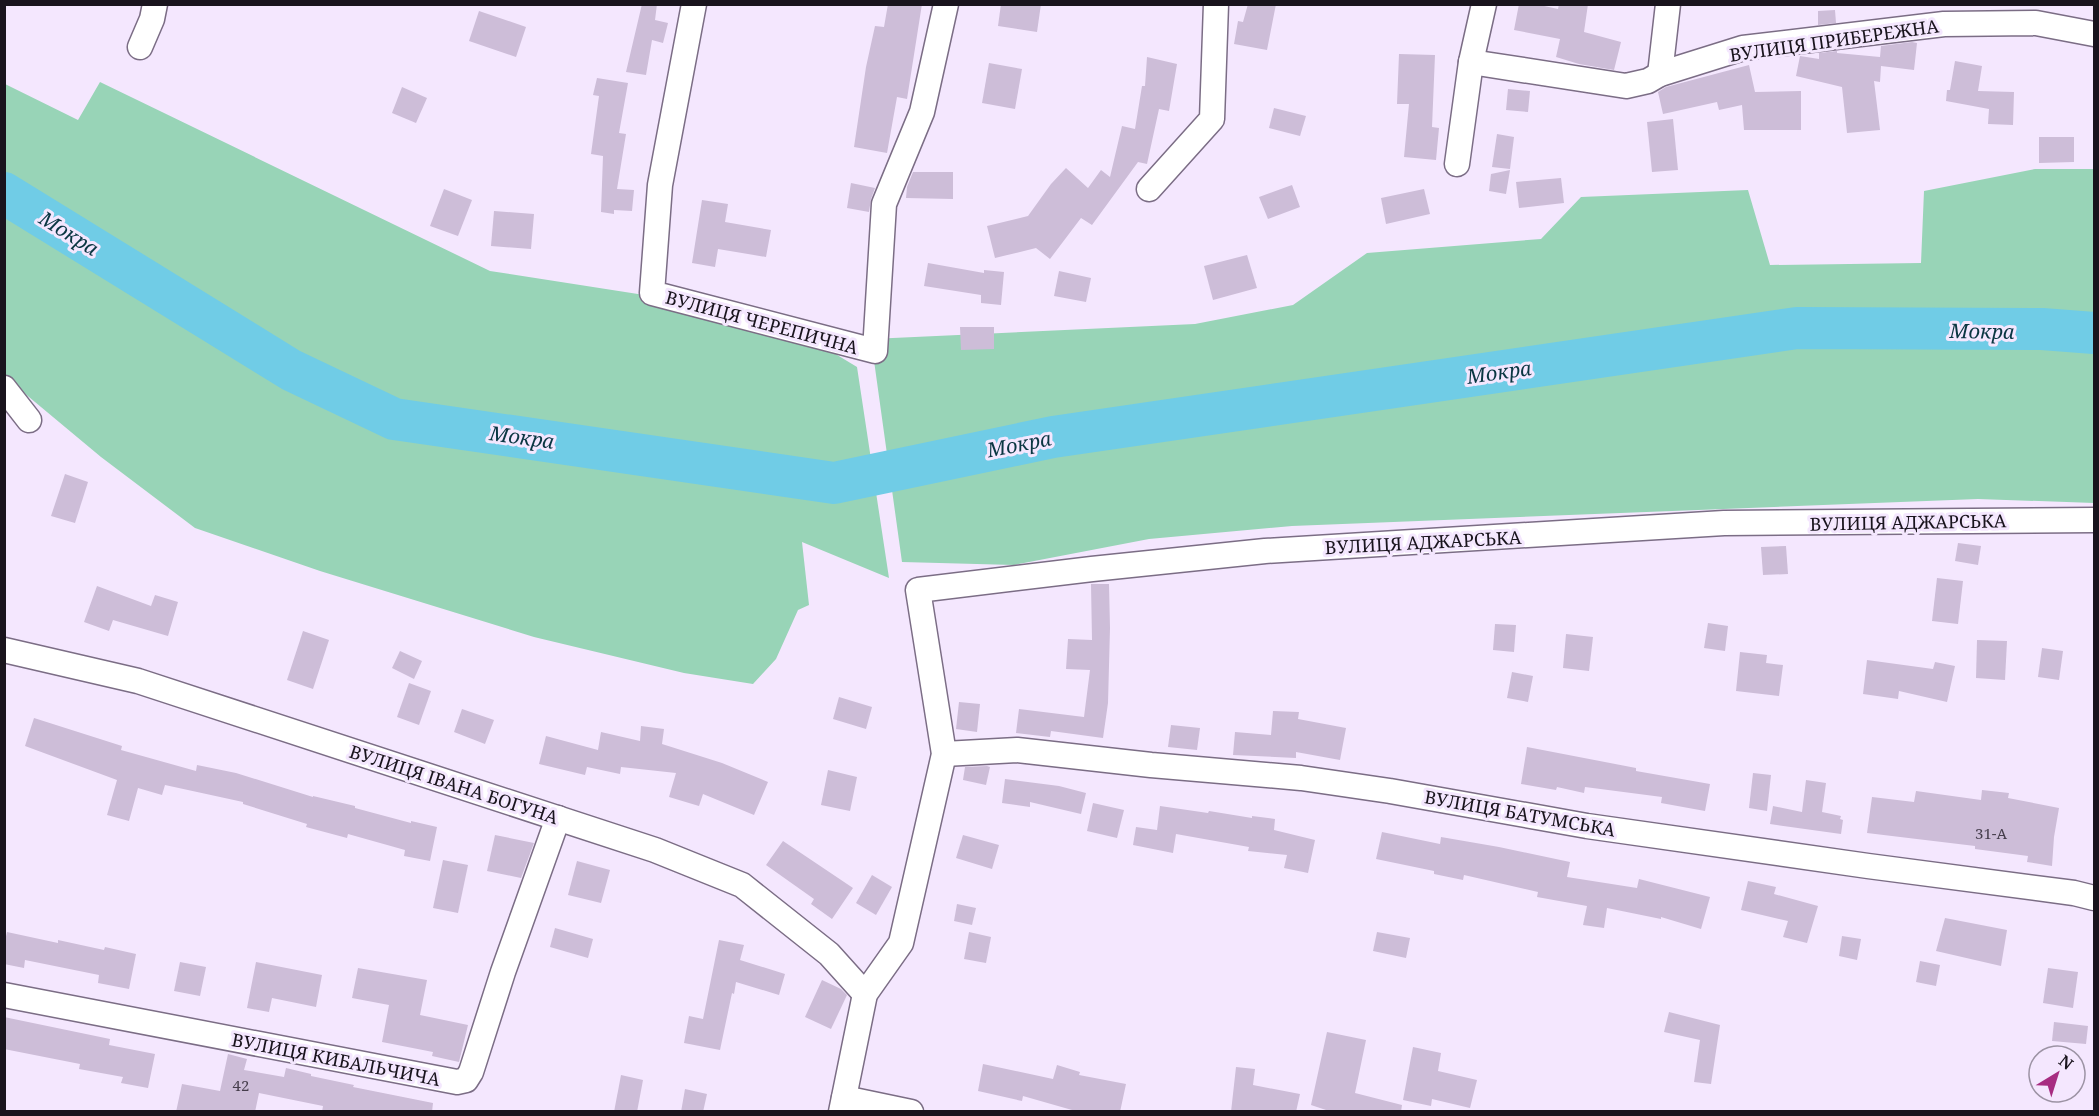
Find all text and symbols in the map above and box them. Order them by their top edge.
street label: ВУЛИЦЯ ПРИБЕРЕЖНА [1728,13,1941,67]
water label: Мокра [33,204,104,262]
street label: ВУЛИЦЯ ЧЕРЕПИЧНА [663,285,861,359]
water label: Мокра [1948,317,2015,345]
water label: Мокра [1464,354,1533,390]
water label: Мокра [487,419,556,455]
water label: Мокра [984,425,1053,464]
street label: ВУЛИЦЯ АДЖАРСЬКА [1809,508,2007,536]
street label: ВУЛИЦЯ АДЖАРСЬКА [1324,525,1522,559]
street label: ВУЛИЦЯ ІВАНА БОГУНА [346,739,562,829]
street label: ВУЛИЦЯ БАТУМСЬКА [1423,784,1618,842]
house number: 31-А [1975,823,2007,843]
street label: ВУЛИЦЯ КИБАЛЬЧИЧА [230,1027,443,1091]
north arrow [2027,1044,2087,1104]
text: N [2054,1050,2078,1075]
house number: 42 [233,1075,249,1095]

